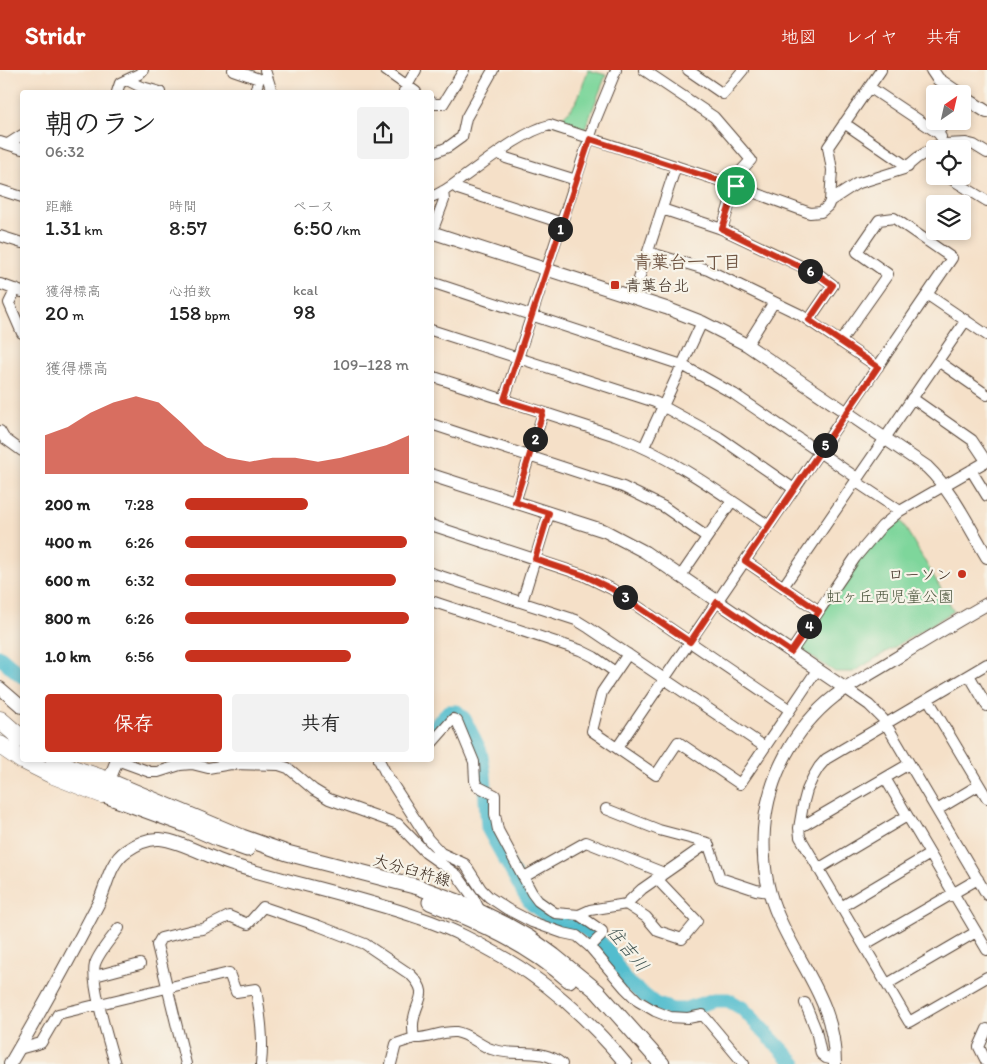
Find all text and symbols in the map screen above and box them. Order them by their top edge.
text: Stridr [25,21,85,50]
text: 地図 [781,26,817,48]
text: レイヤ [845,26,898,48]
text: 共有 [926,26,962,48]
north arrow [926,85,971,130]
map controls [926,85,971,240]
text: 朝のラン [45,106,157,140]
button: share [357,107,409,159]
button: locate [926,140,971,185]
text: 06:32 [45,142,84,161]
pin [715,165,757,207]
icon: arrive [722,172,750,200]
button: layers [926,195,971,240]
text: 距離 [45,198,73,215]
text: 時間 [169,198,197,215]
text: ペース [293,198,334,215]
text: 1.31 [45,215,81,240]
text: 8:57 [169,215,207,240]
text: 6:50 [293,215,333,240]
pin: 1 [548,216,572,242]
text: 1 [557,221,564,238]
text: km [81,222,103,239]
text: /km [333,222,361,239]
district label: 青葉台一丁目 [633,251,741,273]
pin: 6 [798,258,822,284]
text: 6 [807,263,814,280]
place label: 青葉台北 [625,276,689,295]
marker: 青葉台北 [609,279,621,291]
text: kcal [293,282,318,299]
text: 獲得標高 [45,283,101,300]
text: 心拍数 [169,283,211,300]
text: 98 [293,299,316,324]
text: 20 [45,300,69,325]
text: 158 [169,300,201,325]
text: m [69,307,84,324]
text: bpm [201,307,230,324]
text: 109–128 m [333,355,409,374]
text: 獲得標高 [45,359,109,378]
pin: 2 [522,426,548,452]
text: 2 [532,431,539,448]
pin: 5 [812,432,838,458]
text: 5 [822,437,829,454]
text: 200 m [45,495,90,514]
text: 7:28 [125,495,154,514]
text: 400 m [45,533,91,552]
text: 6:26 [125,533,154,552]
place label: ローソン [888,565,952,584]
marker: ローソン [956,568,968,580]
text: 600 m [45,571,90,590]
text: 6:32 [125,571,155,590]
pin: 3 [612,584,638,610]
park label: 虹ヶ丘西児童公園 [826,587,954,606]
text: 3 [622,589,629,606]
text: 800 m [45,609,91,628]
text: 6:26 [125,609,154,628]
pin: 4 [796,614,822,638]
text: 4 [805,618,814,635]
text: 1.0 km [45,647,91,666]
text: 6:56 [125,647,154,666]
button: 保存 [45,694,222,752]
button: 共有 [232,694,409,752]
street label: 大分臼杵線 [371,850,453,890]
water label: 住吉川 [602,921,654,977]

